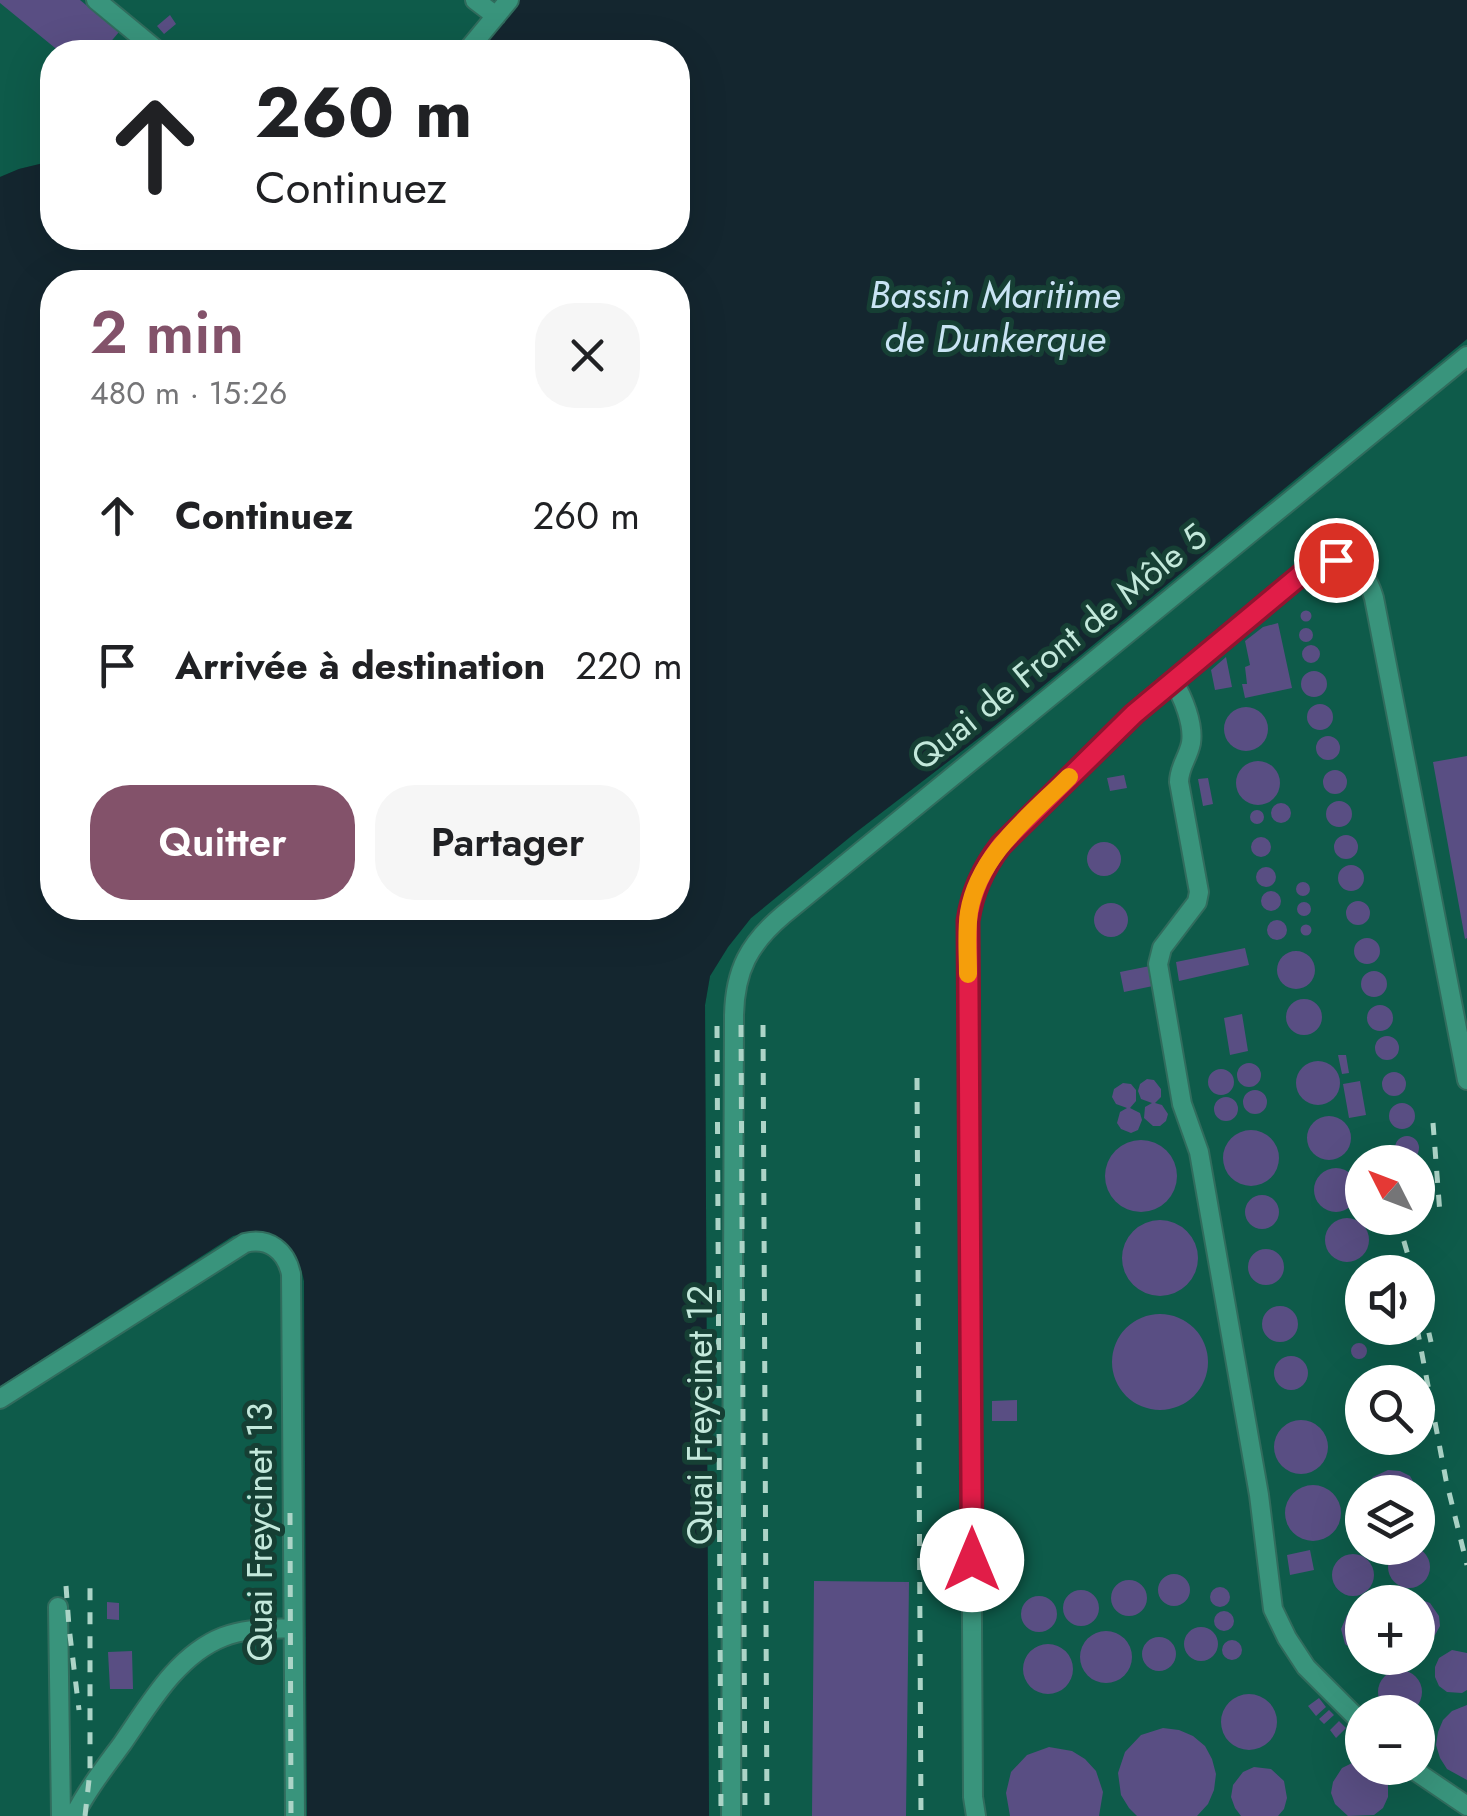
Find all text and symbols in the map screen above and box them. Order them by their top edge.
text: 260 m [255,62,473,163]
icon: ahead [90,80,220,210]
text: Continuez [255,155,447,220]
water label: Bassin Maritime de Dunkerque [870,267,1121,366]
text: 2 min [90,289,244,376]
button: close [535,303,640,408]
text: 480 m · 15:26 [90,370,287,416]
icon: ahead [90,488,145,543]
text: Continuez [175,488,353,543]
text: 260 m [533,488,640,543]
street label: Quai de Front de Môle 5 [900,512,1218,782]
pin [1294,518,1379,603]
icon: arrive [1309,533,1364,588]
icon: arrive [90,638,145,693]
text: Arrivée à destination [175,638,545,693]
text: 220 m [575,638,683,693]
button: Quitter [90,785,355,900]
button: Partager [375,785,640,900]
north arrow [1345,1145,1435,1235]
map controls [1345,1145,1435,1785]
button: sound [1345,1255,1435,1345]
street label: Quai Freycinet 12 [675,1285,725,1545]
button: search [1345,1365,1435,1455]
street label: Quai Freycinet 13 [235,1402,285,1662]
button: layers [1345,1475,1435,1565]
position arrow [920,1508,1024,1612]
button: + [1345,1585,1435,1675]
button: − [1345,1695,1435,1785]

